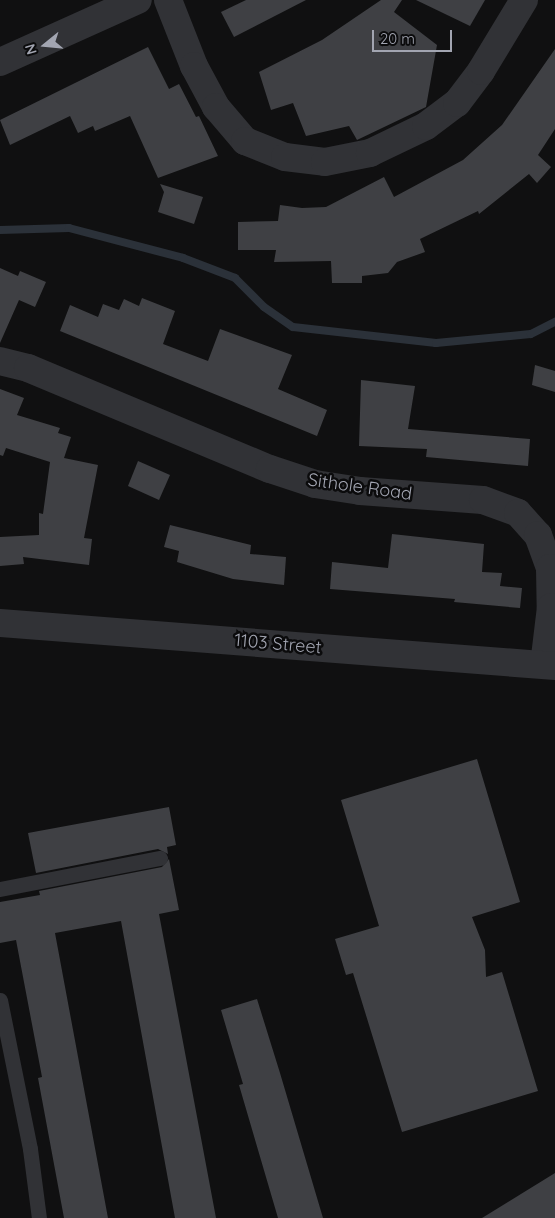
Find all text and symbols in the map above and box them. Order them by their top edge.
north arrow [20,20,70,70]
scale bar [375,20,455,52]
text: 20 m [380,29,415,48]
text: N [21,42,41,57]
street label: Sithole Road [307,469,413,505]
street label: 1103 Street [233,629,323,659]

